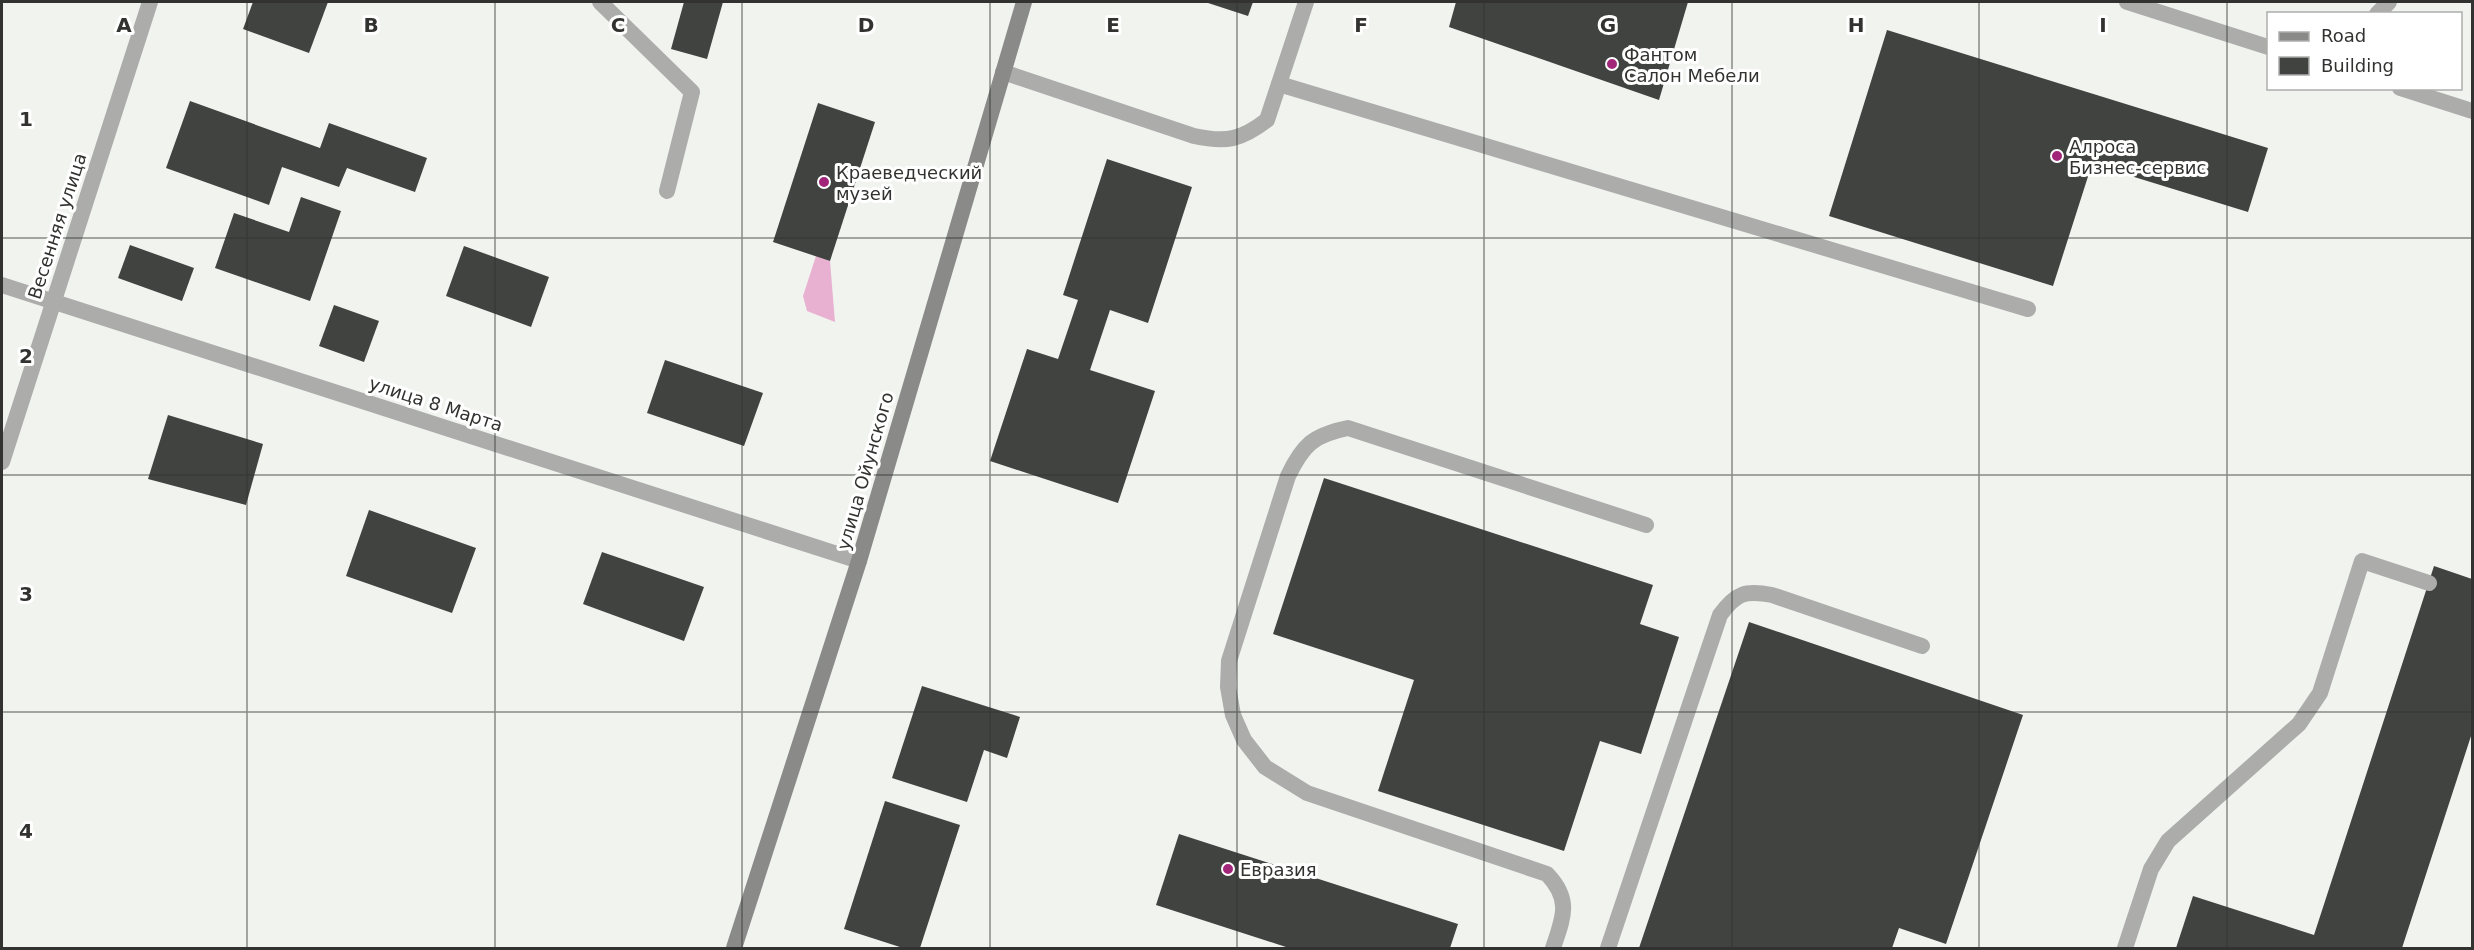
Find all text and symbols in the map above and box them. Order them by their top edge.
legend [2267,12,2462,90]
text: A [116,13,132,37]
text: B [363,13,379,37]
text: C [611,13,625,37]
text: D [858,13,874,37]
text: E [1106,13,1120,37]
text: F [1354,13,1368,37]
text: G [1600,13,1616,37]
text: H [1848,13,1864,37]
text: I [2099,13,2107,37]
text: Road [2321,25,2366,46]
place label: Фантом Салон Мебели [1624,44,1760,86]
text: Building [2321,55,2394,76]
marker: Фантом Салон Мебели [1605,57,1619,71]
text: 1 [19,107,33,131]
place label: Алроса Бизнес-сервис [2069,136,2206,178]
marker: Алроса Бизнес-сервис [2050,149,2064,163]
street label: Весенняя улица [23,150,91,302]
place label: Краеведческий музей [836,162,982,204]
marker: Краеведческий музей [817,175,831,189]
text: 2 [19,344,33,368]
street label: улица 8 Марта [366,372,506,436]
street label: улица Ойунского [832,390,898,552]
text: 3 [19,582,33,606]
text: 4 [19,819,33,843]
place label: Евразия [1240,859,1317,880]
marker: Евразия [1221,862,1235,876]

